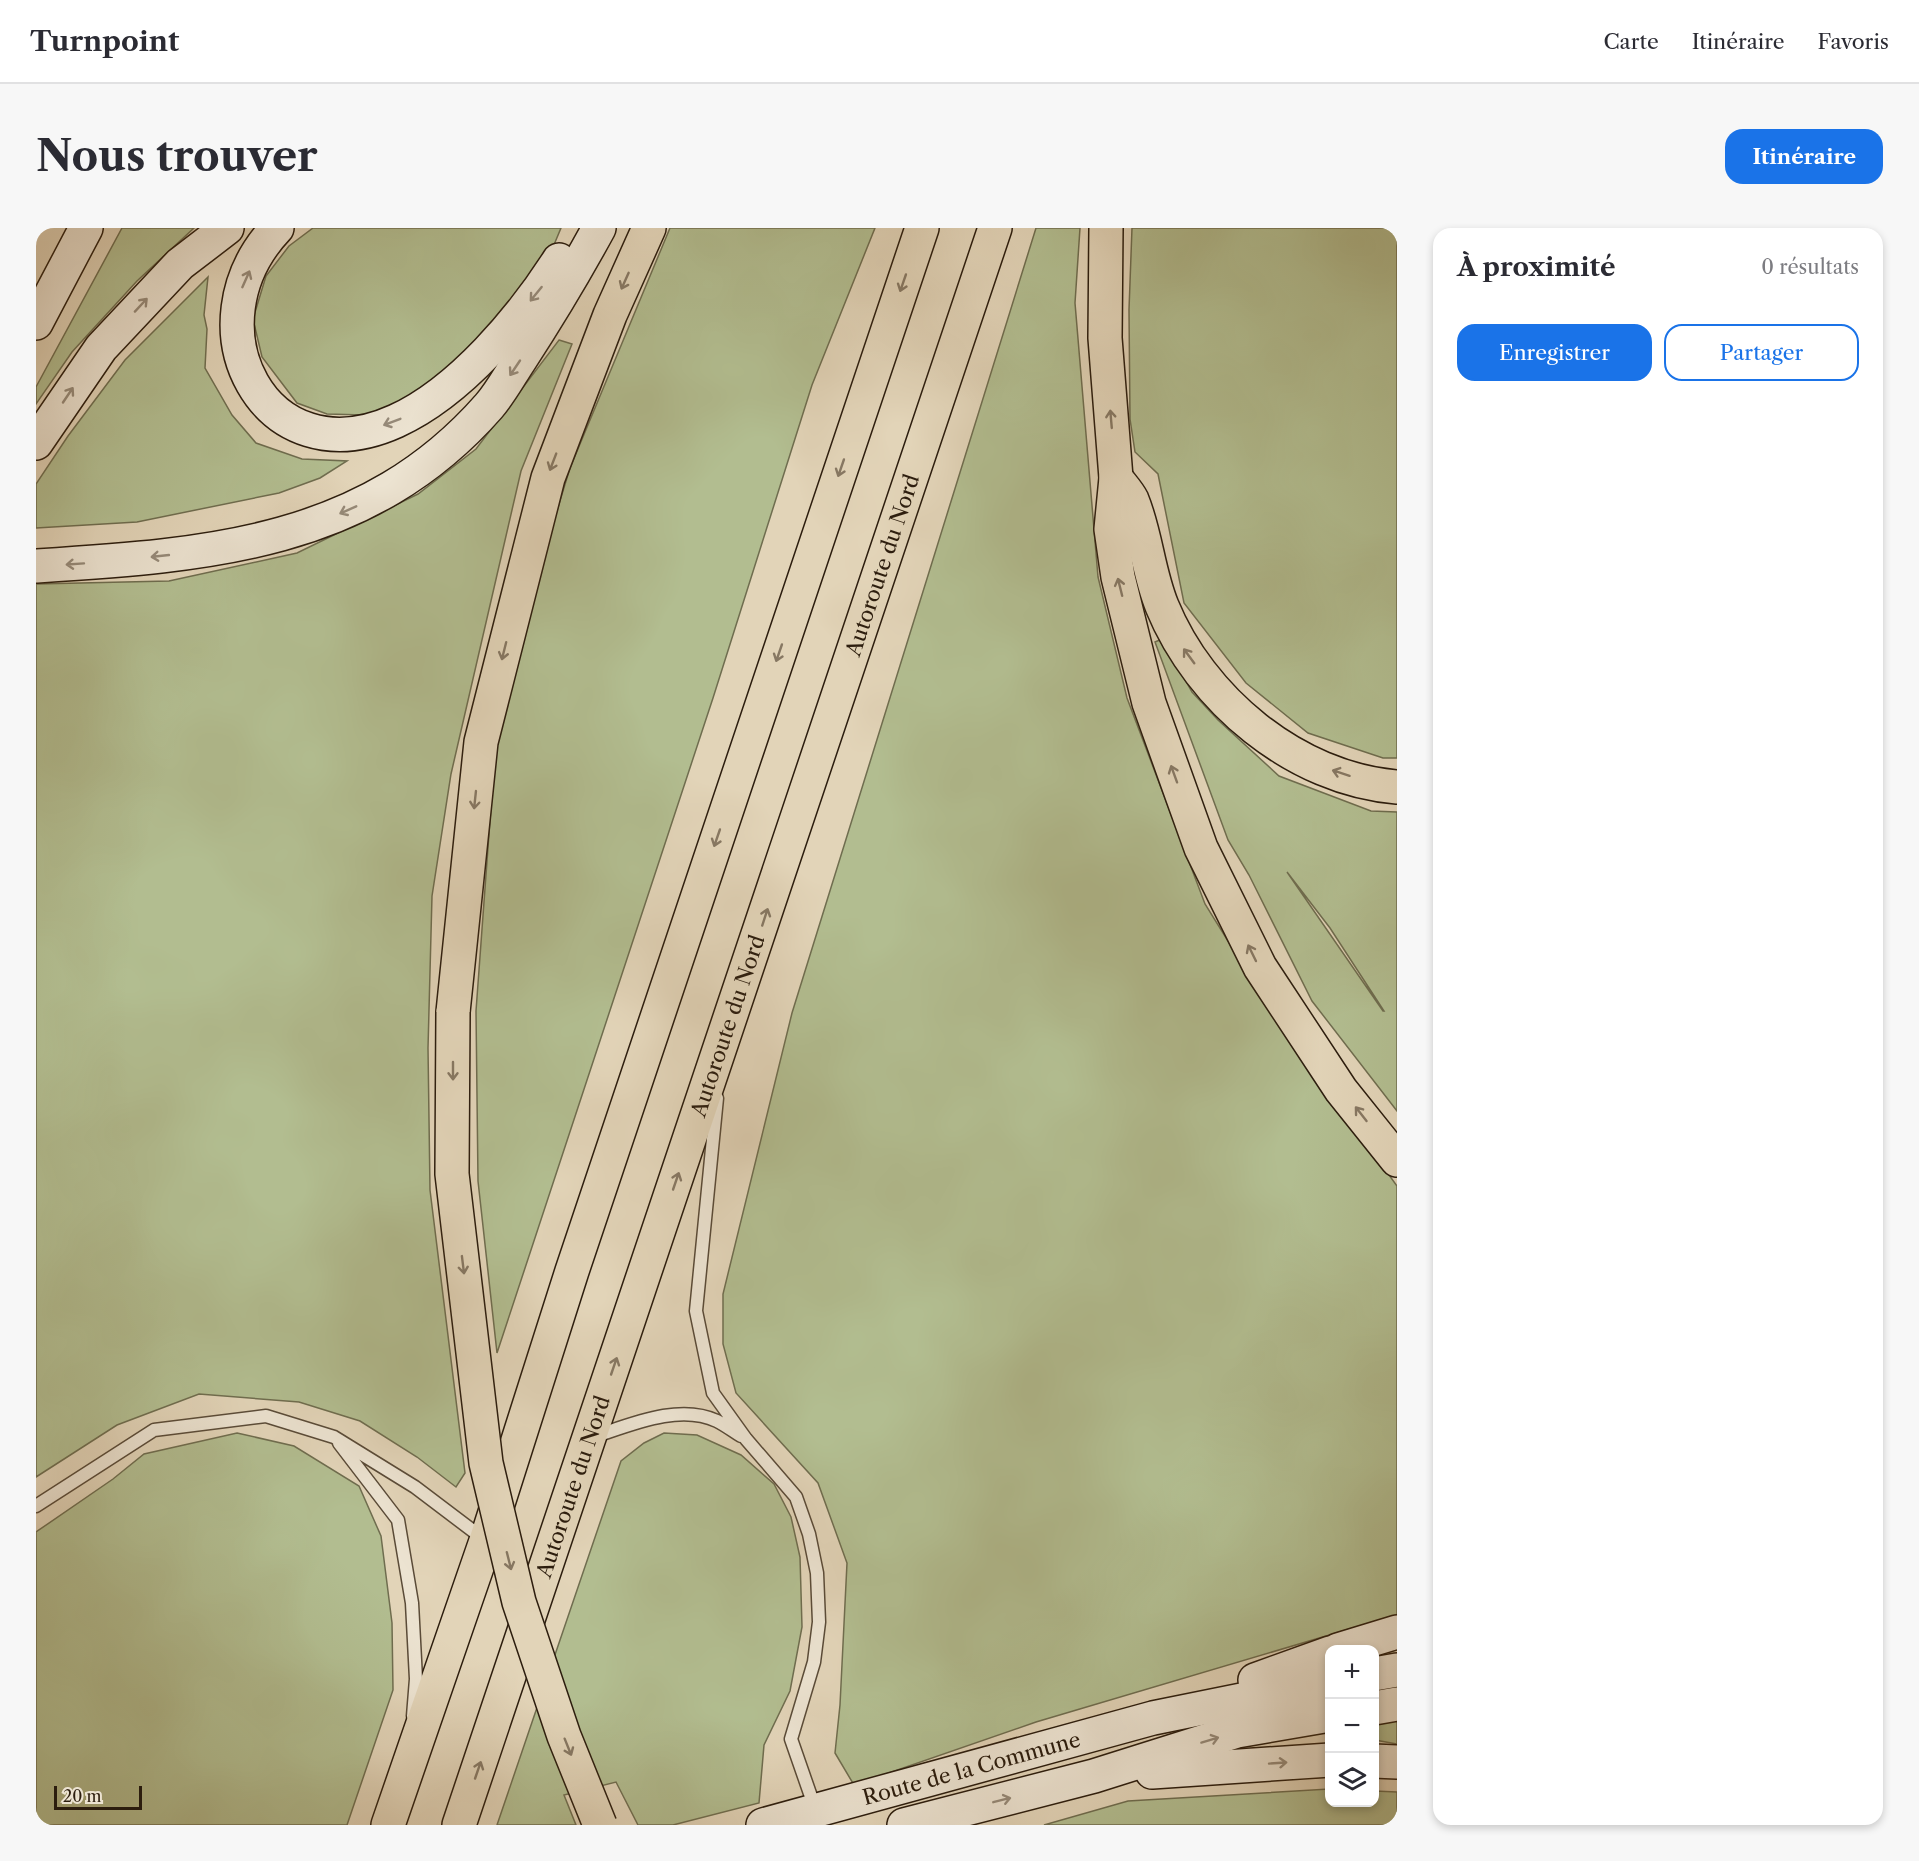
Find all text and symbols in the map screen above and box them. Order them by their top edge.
text: Turnpoint [30,24,179,58]
text: Carte [1603,29,1659,54]
text: Itinéraire [1692,29,1785,54]
text: Favoris [1818,29,1889,54]
button: Itinéraire [1725,129,1883,184]
text: Nous trouver [36,130,318,182]
text: À proximité [1457,251,1616,283]
text: 0 résultats [1761,255,1859,279]
one-way arrow [241,271,253,289]
one-way arrow [619,272,631,290]
one-way arrow [897,274,908,293]
one-way arrow [529,286,543,301]
one-way arrow [134,298,148,313]
button: Enregistrer [1457,324,1652,381]
button: Partager [1664,324,1859,381]
one-way arrow [509,359,521,376]
one-way arrow [62,387,75,404]
one-way arrow [1105,410,1116,430]
one-way arrow [383,417,402,428]
one-way arrow [547,453,558,471]
one-way arrow [835,458,846,477]
street label: Autoroute du Nord [839,471,924,660]
one-way arrow [340,504,358,516]
one-way arrow [151,551,170,562]
one-way arrow [65,558,85,569]
one-way arrow [1114,578,1126,597]
one-way arrow [498,641,510,660]
one-way arrow [773,643,784,662]
one-way arrow [1183,649,1195,665]
one-way arrow [1168,765,1179,784]
one-way arrow [1332,767,1350,778]
one-way arrow [469,790,480,810]
one-way arrow [711,828,722,847]
one-way arrow [761,908,772,927]
street label: Autoroute du Nord [685,932,769,1121]
one-way arrow [1246,944,1258,962]
one-way arrow [447,1060,458,1080]
one-way arrow [1354,1107,1367,1123]
one-way arrow [672,1172,683,1191]
one-way arrow [457,1255,468,1275]
one-way arrow [609,1357,620,1376]
street label: Autoroute du Nord [530,1392,615,1582]
one-way arrow [504,1551,516,1570]
map controls [1325,1645,1379,1807]
button: + [1325,1645,1379,1699]
button: − [1325,1699,1379,1753]
street label: Route de la Commune [860,1726,1083,1810]
one-way arrow [1200,1734,1219,1745]
one-way arrow [563,1737,574,1756]
button: layers [1325,1753,1379,1807]
one-way arrow [1267,1758,1287,1769]
one-way arrow [473,1761,484,1780]
scale bar [54,1783,142,1810]
text: 20 m [63,1786,102,1806]
one-way arrow [992,1794,1011,1805]

